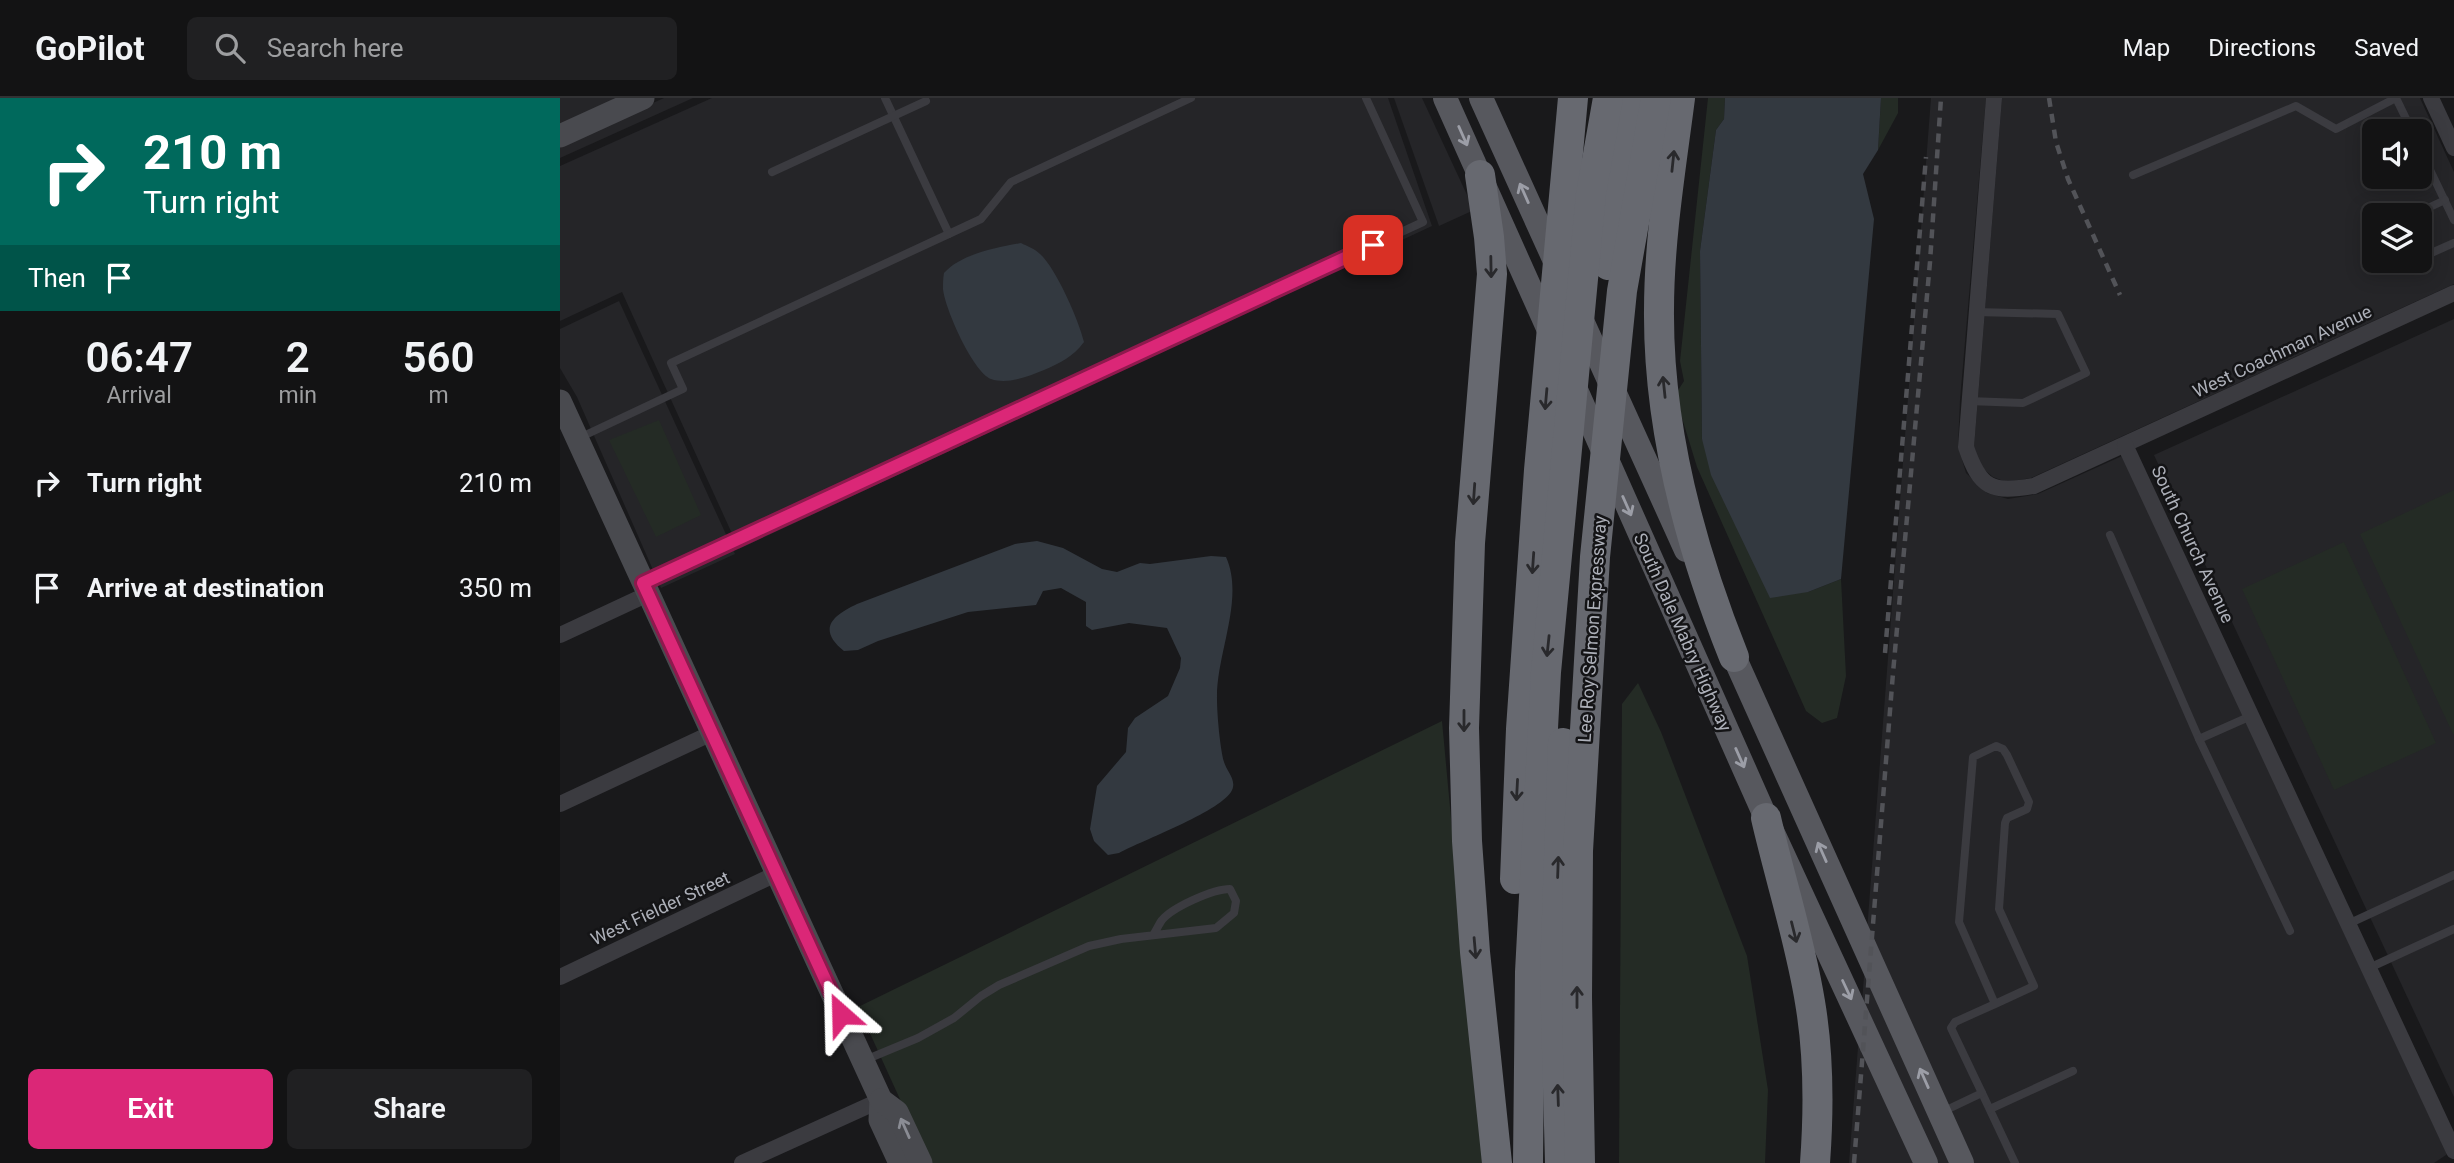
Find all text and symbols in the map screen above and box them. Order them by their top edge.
search box [187,17,677,80]
text: GoPilot [35,29,145,68]
icon: search [211,29,249,67]
text: Search here [267,33,403,63]
text: Map [2123,34,2170,62]
text: Directions [2208,34,2316,62]
text: Saved [2354,34,2419,62]
map controls [2362,119,2432,273]
button: sound [2362,119,2432,189]
text: 210 m [143,124,282,181]
one-way arrow [1457,125,1470,147]
icon: right [28,126,119,217]
one-way arrow [1666,150,1679,173]
one-way arrow [1517,182,1530,204]
text: Turn right [143,183,279,221]
button: layers [2362,203,2432,273]
pin [1343,215,1403,275]
icon: arrive [1354,226,1392,264]
one-way arrow [1484,255,1498,278]
icon: arrive [100,259,138,297]
text: Then [28,263,86,293]
street label: West Coachman Avenue [2189,300,2375,402]
text: 06:47 [86,333,193,382]
text: 2 [286,333,310,382]
text: 560 [402,333,474,382]
one-way arrow [1657,377,1670,399]
text: Arrival [107,382,172,409]
text: min [278,382,317,409]
text: m [428,382,449,409]
one-way arrow [1539,387,1552,410]
street label: South Church Avenue [2147,462,2239,626]
icon: right [28,464,66,502]
text: Turn right [87,468,202,498]
text: 210 m [459,468,532,498]
one-way arrow [1467,482,1480,504]
one-way arrow [1621,495,1634,516]
street label: Lee Roy Selmon Expressway [1574,514,1610,743]
street label: South Dale Mabry Highway [1630,530,1736,735]
one-way arrow [1526,551,1539,574]
icon: arrive [28,569,66,607]
text: Arrive at destination [87,573,324,603]
text: 350 m [459,573,532,603]
one-way arrow [1541,634,1554,657]
one-way arrow [1457,709,1471,732]
one-way arrow [1734,747,1747,769]
one-way arrow [1511,778,1524,801]
one-way arrow [1815,842,1828,863]
one-way arrow [1551,856,1564,879]
street label: West Fielder Street [587,867,733,949]
one-way arrow [1788,920,1801,943]
one-way arrow [1469,936,1482,959]
position arrow [804,977,878,1051]
one-way arrow [1841,979,1855,1000]
one-way arrow [1570,986,1584,1009]
one-way arrow [1917,1068,1930,1089]
button: Exit [28,1069,273,1149]
button: Share [287,1069,532,1149]
one-way arrow [1551,1084,1564,1107]
one-way arrow [898,1118,911,1139]

